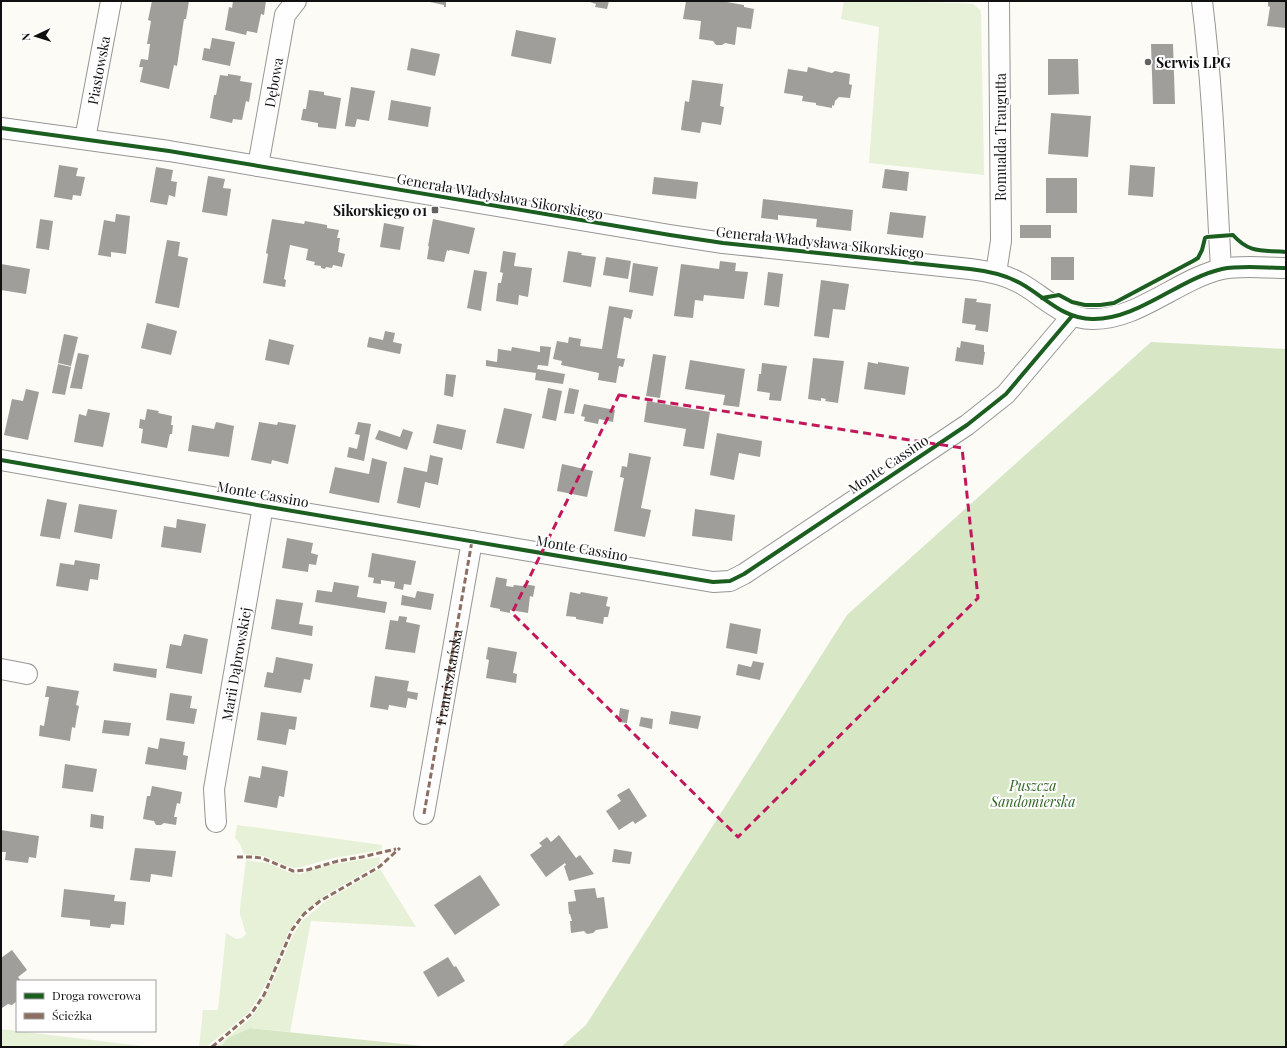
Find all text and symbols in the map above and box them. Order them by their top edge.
north arrow [16,16,56,56]
text: N [18,32,33,41]
street label: Piastowska [82,34,114,106]
place label: Serwis LPG [1156,53,1231,72]
street label: Dębowa [259,56,287,109]
marker: Serwis LPG [1143,57,1153,67]
street label: Romualda Traugutta [991,73,1010,201]
street label: Generała Władysława Sikorskiego [395,168,605,224]
place label: Sikorskiego 01 [333,201,427,220]
marker: Sikorskiego 01 [430,205,440,215]
street label: Generała Władysława Sikorskiego [715,222,925,262]
street label: Monte Cassino [844,430,932,498]
street label: Monte Cassino [216,477,311,511]
street label: Monte Cassino [535,531,630,565]
street label: Marii Dąbrowskiej [216,606,255,722]
street label: Franciszkańska [430,628,466,727]
park label: Puszcza Sandomierska [989,776,1076,811]
legend [16,980,156,1032]
text: Droga rowerowa [52,987,141,1003]
text: Ścieżka [52,1007,92,1023]

